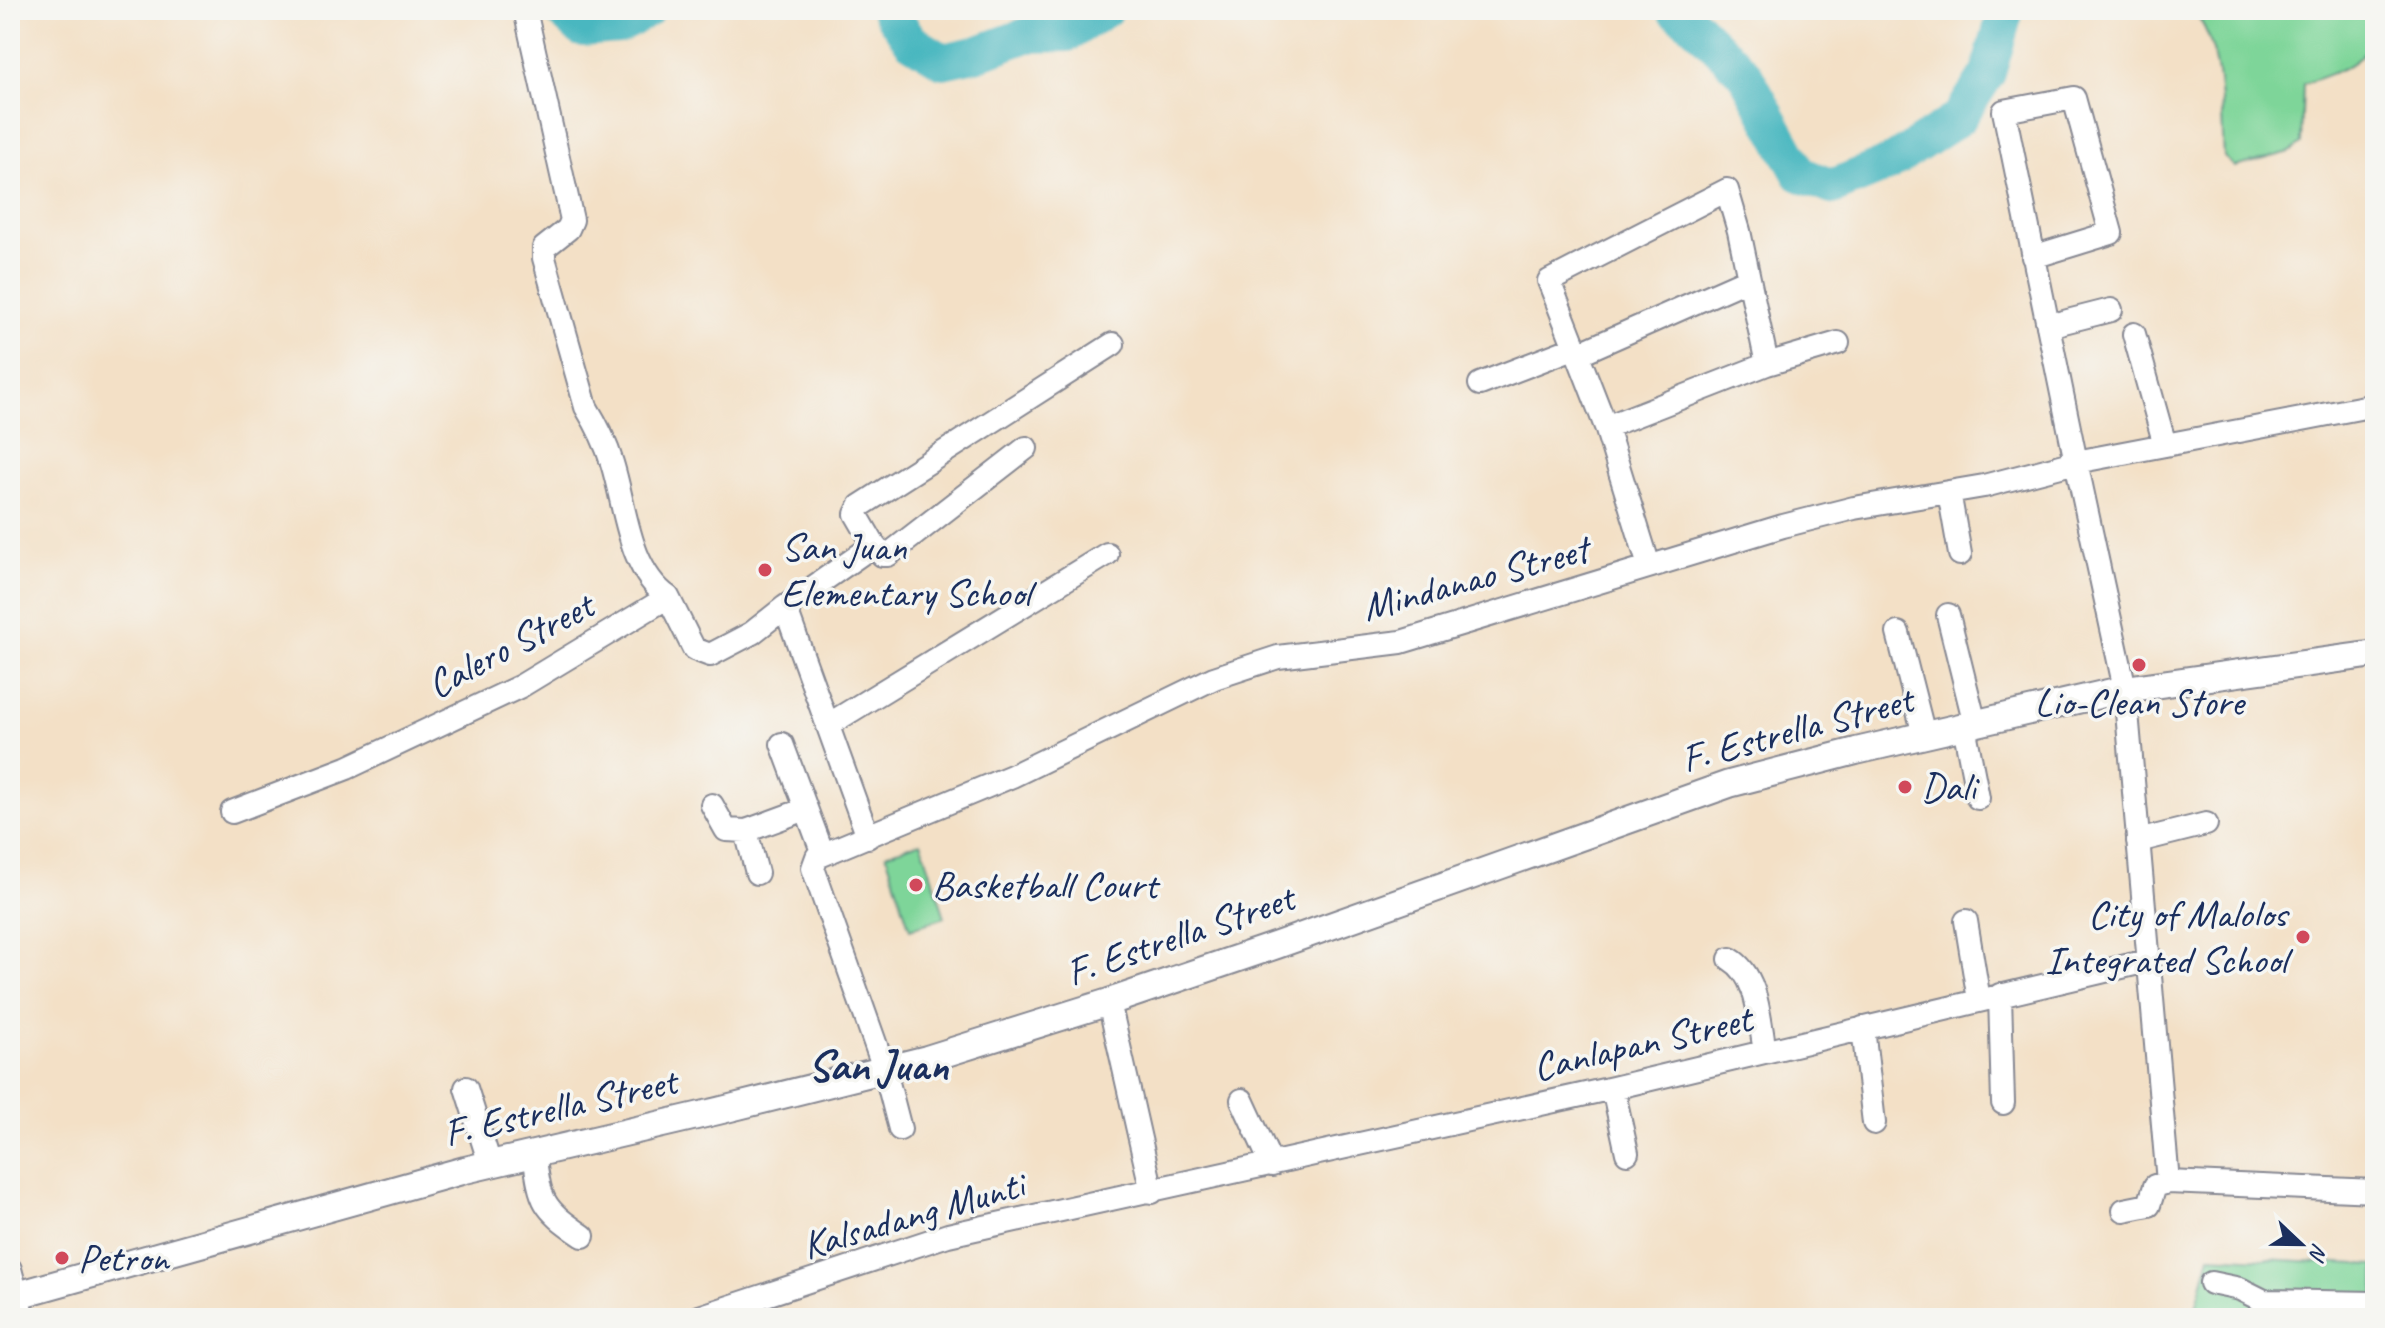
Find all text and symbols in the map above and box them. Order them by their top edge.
place label: San Juan Elementary School [781,522,1037,618]
street label: Mindanao Street [1357,522,1599,632]
marker: San Juan Elementary School [756,561,774,579]
street label: Calero Street [419,579,605,709]
marker: Lio-Clean Store [2130,656,2148,674]
street label: F. Estrella Street [1676,673,1922,784]
place label: Lio-Clean Store [2035,677,2246,727]
place label: Dali [1921,762,1980,812]
marker: Dali [1896,778,1914,796]
place label: Basketball Court [932,860,1161,910]
street label: F. Estrella Street [1060,872,1304,997]
marker: Basketball Court [907,876,925,894]
place label: City of Malolos Integrated School [2045,889,2293,985]
marker: City of Malolos Integrated School [2294,928,2312,946]
street label: Canlapan Street [1528,993,1760,1092]
district label: San Juan [808,1038,949,1093]
street label: F. Estrella Street [439,1055,685,1158]
street label: Kalsadang Munti [796,1158,1034,1270]
north arrow [2261,1204,2341,1284]
place label: Petron [78,1233,171,1283]
text: N [2302,1240,2334,1266]
marker: Petron [53,1249,71,1267]

